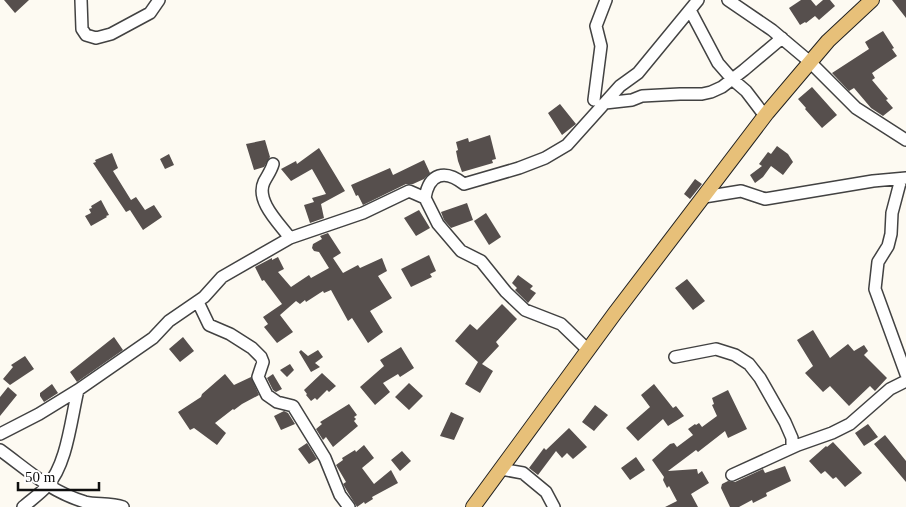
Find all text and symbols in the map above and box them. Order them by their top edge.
scale bar [18,460,99,492]
text: 50 m [25,469,56,485]

